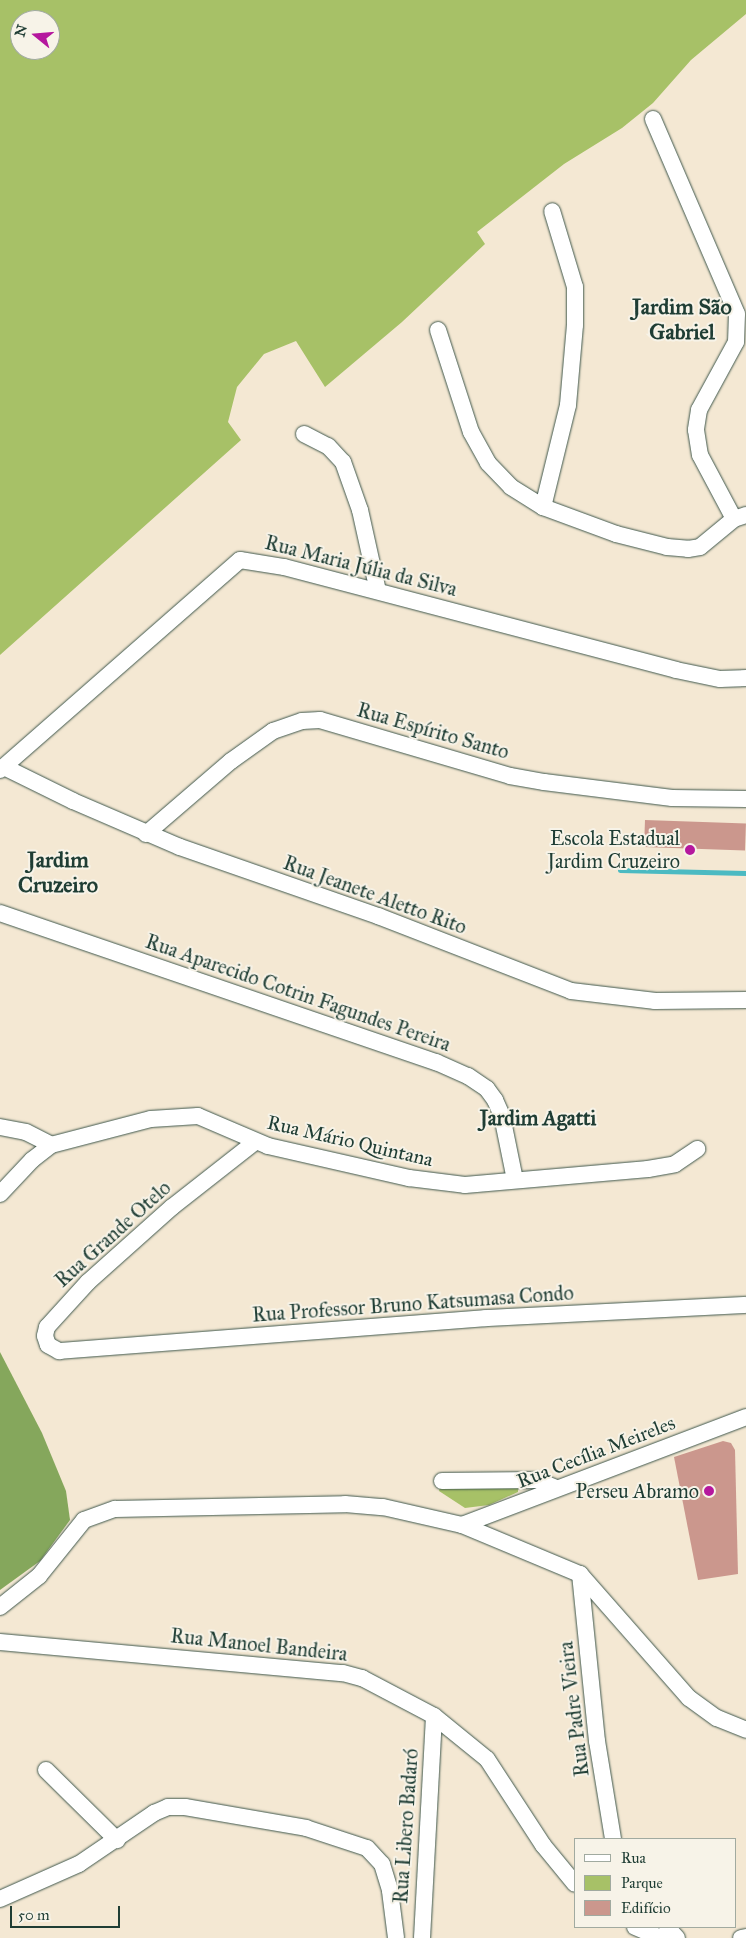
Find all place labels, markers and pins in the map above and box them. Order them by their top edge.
place label: Escola Estadual Jardim Cruzeiro [547,826,680,873]
marker: Escola Estadual Jardim Cruzeiro [684,844,696,856]
place label: Perseu Abramo [576,1479,699,1503]
marker: Perseu Abramo [703,1485,715,1497]

